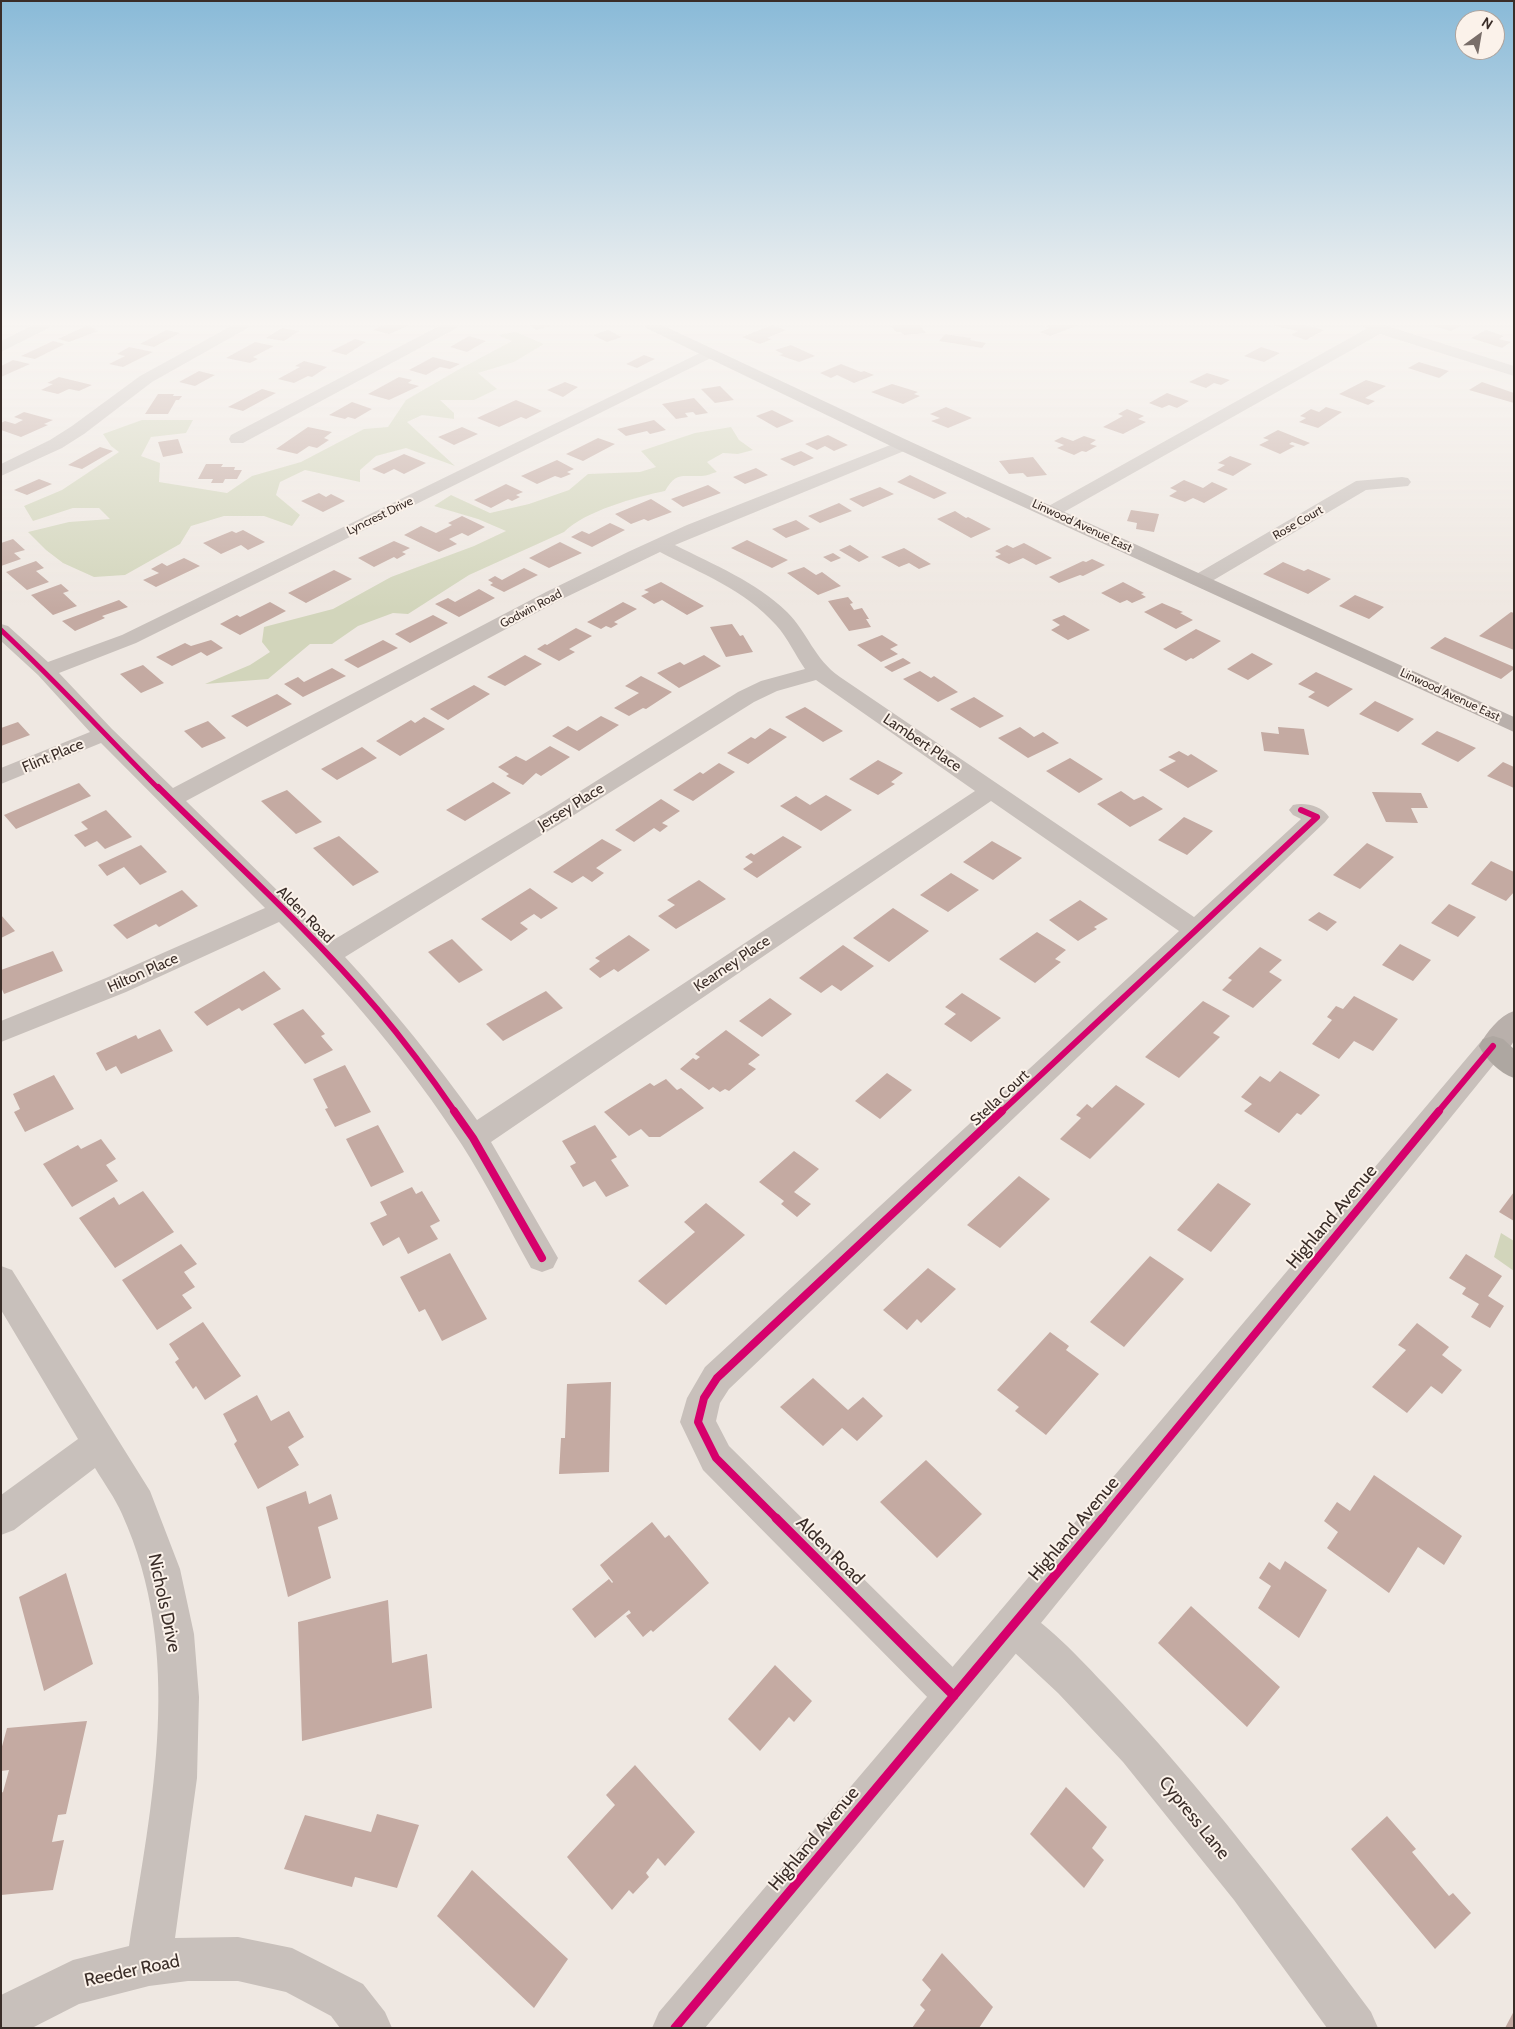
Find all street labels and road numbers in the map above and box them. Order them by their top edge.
street label: Lyncrest Drive [345,494,415,538]
street label: Linwood Avenue East [1030,497,1134,555]
street label: Rose Court [1270,503,1326,543]
street label: Godwin Road [498,587,564,631]
street label: Linwood Avenue East [1398,666,1502,724]
street label: Lambert Place [879,710,965,776]
street label: Flint Place [20,735,86,777]
street label: Jersey Place [535,780,607,834]
street label: Alden Road [273,883,337,947]
street label: Kearney Place [690,932,774,996]
street label: Hilton Place [105,949,181,997]
street label: Stella Court [967,1066,1033,1130]
street label: Highland Avenue [1282,1161,1382,1273]
street label: Highland Avenue [1024,1473,1124,1585]
street label: Alden Road [791,1512,869,1590]
street label: Nichols Drive [143,1552,185,1654]
street label: Cypress Lane [1154,1772,1234,1864]
street label: Highland Avenue [764,1783,864,1895]
street label: Reeder Road [82,1950,182,1992]

